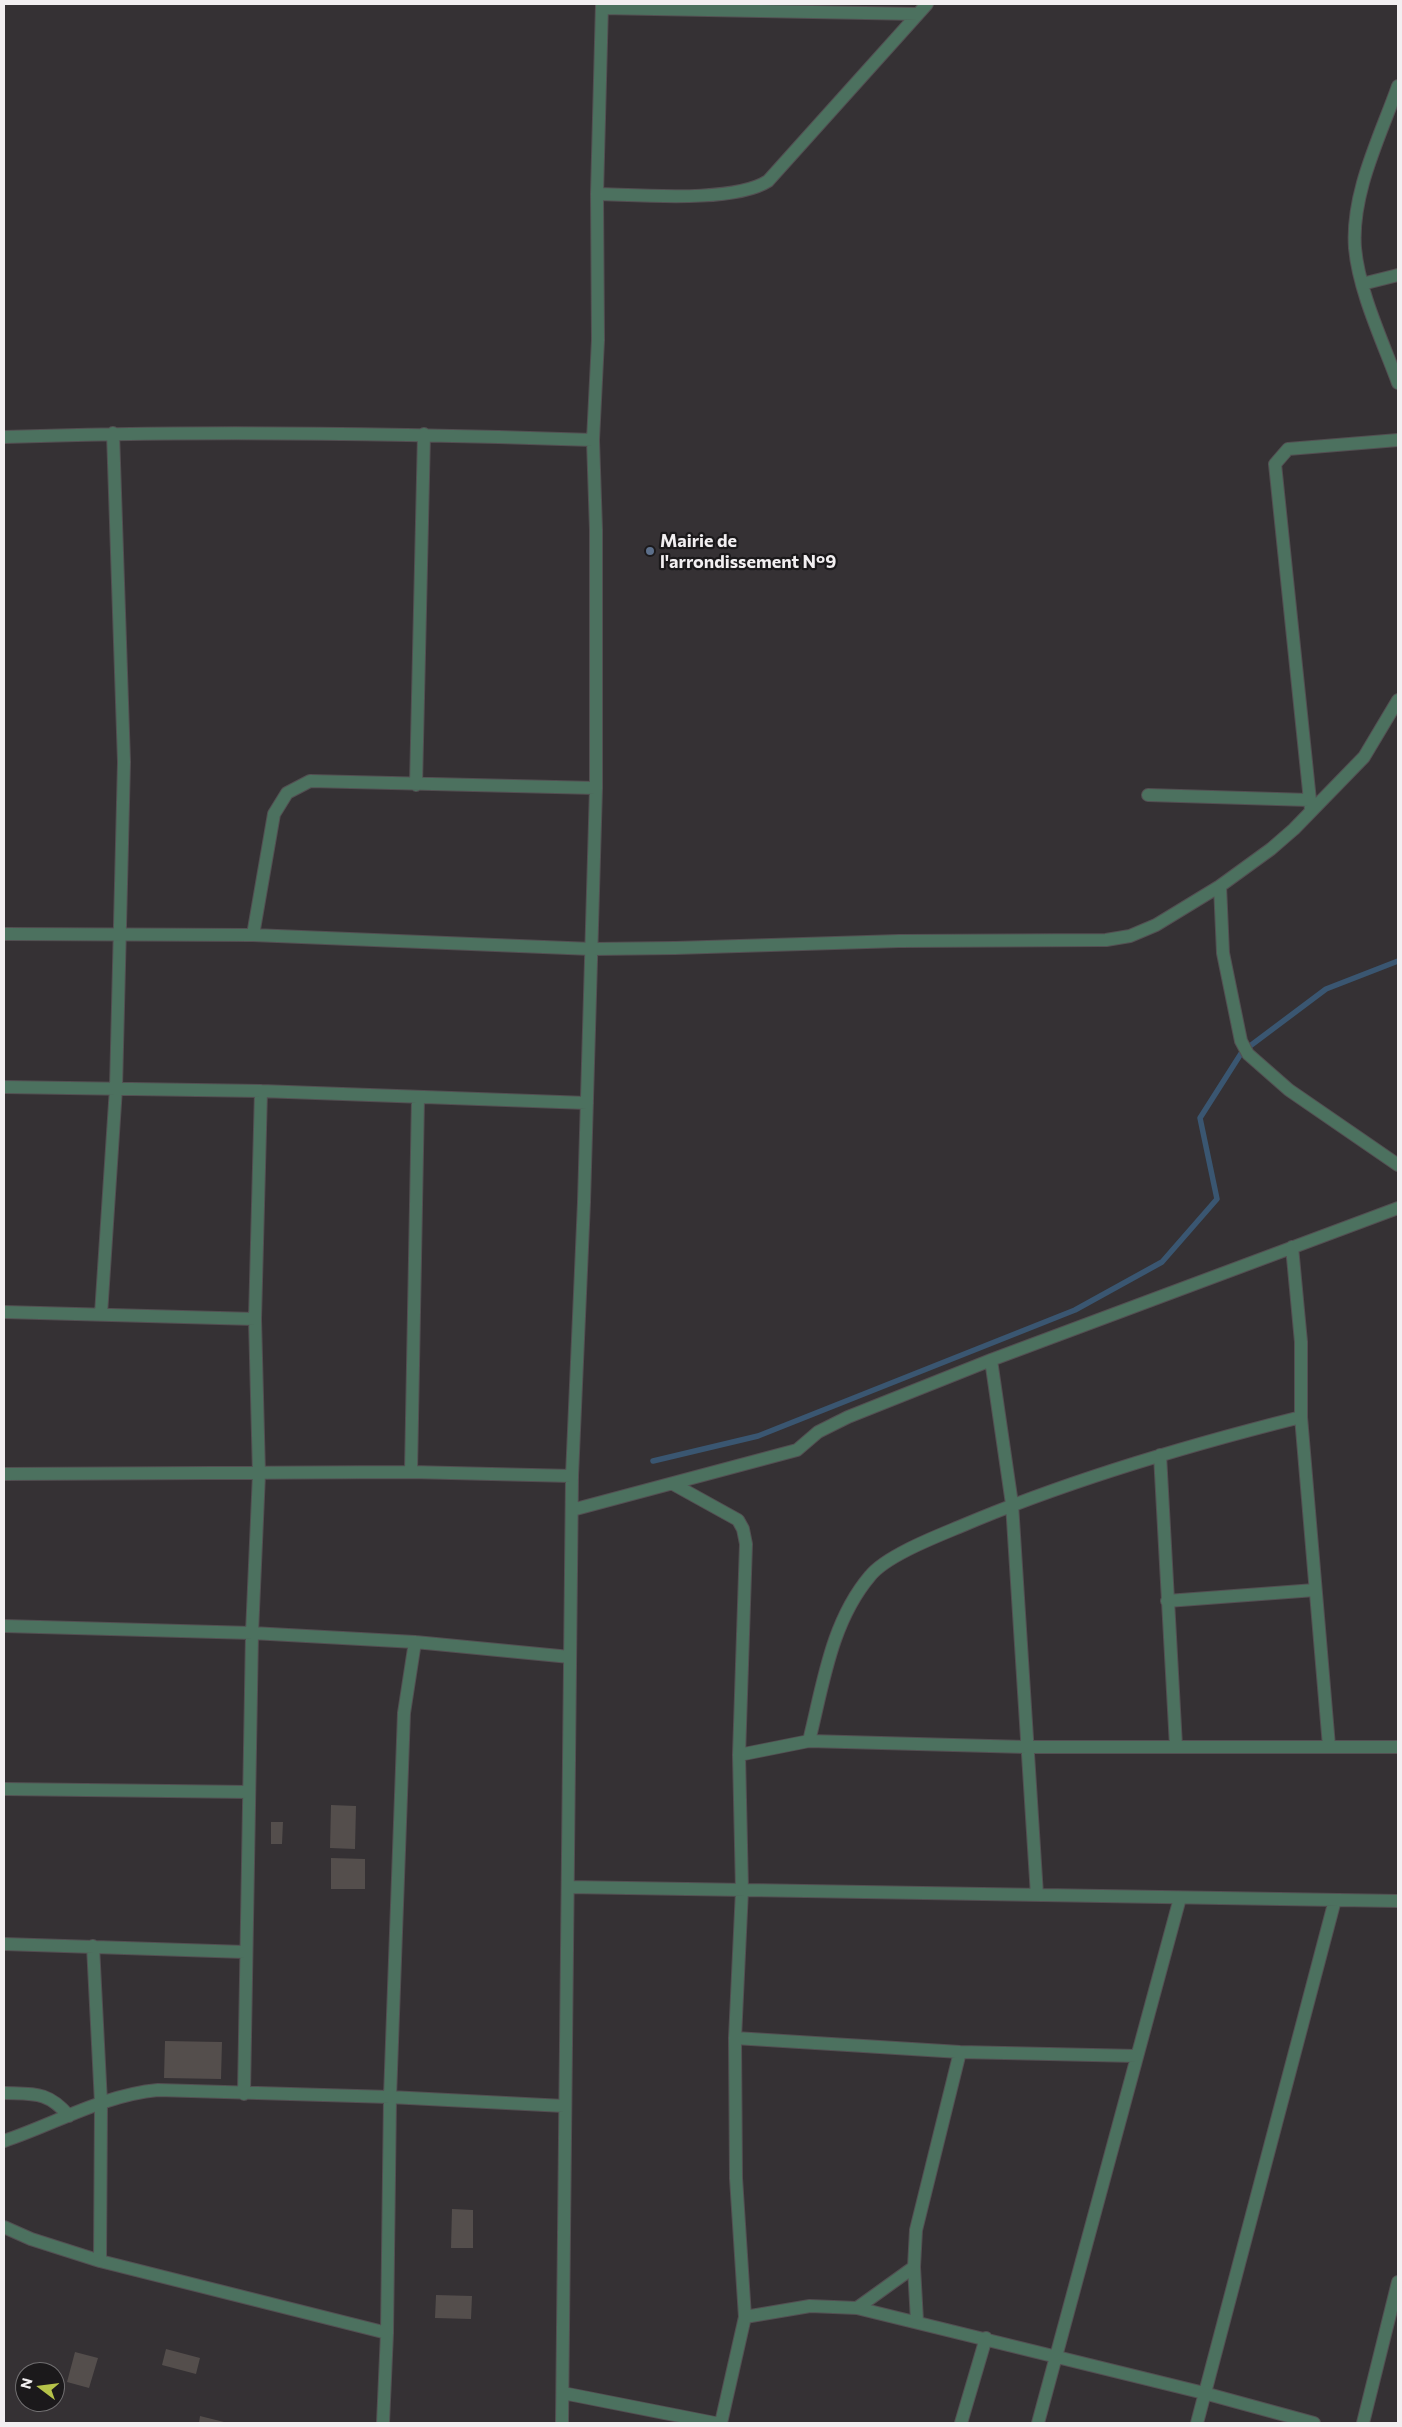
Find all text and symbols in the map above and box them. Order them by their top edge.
place label: Mairie de l'arrondissement N°9 [660,530,836,572]
marker: Mairie de l'arrondissement N°9 [644,545,656,557]
north arrow [15,2362,65,2412]
text: N [16,2376,36,2391]

